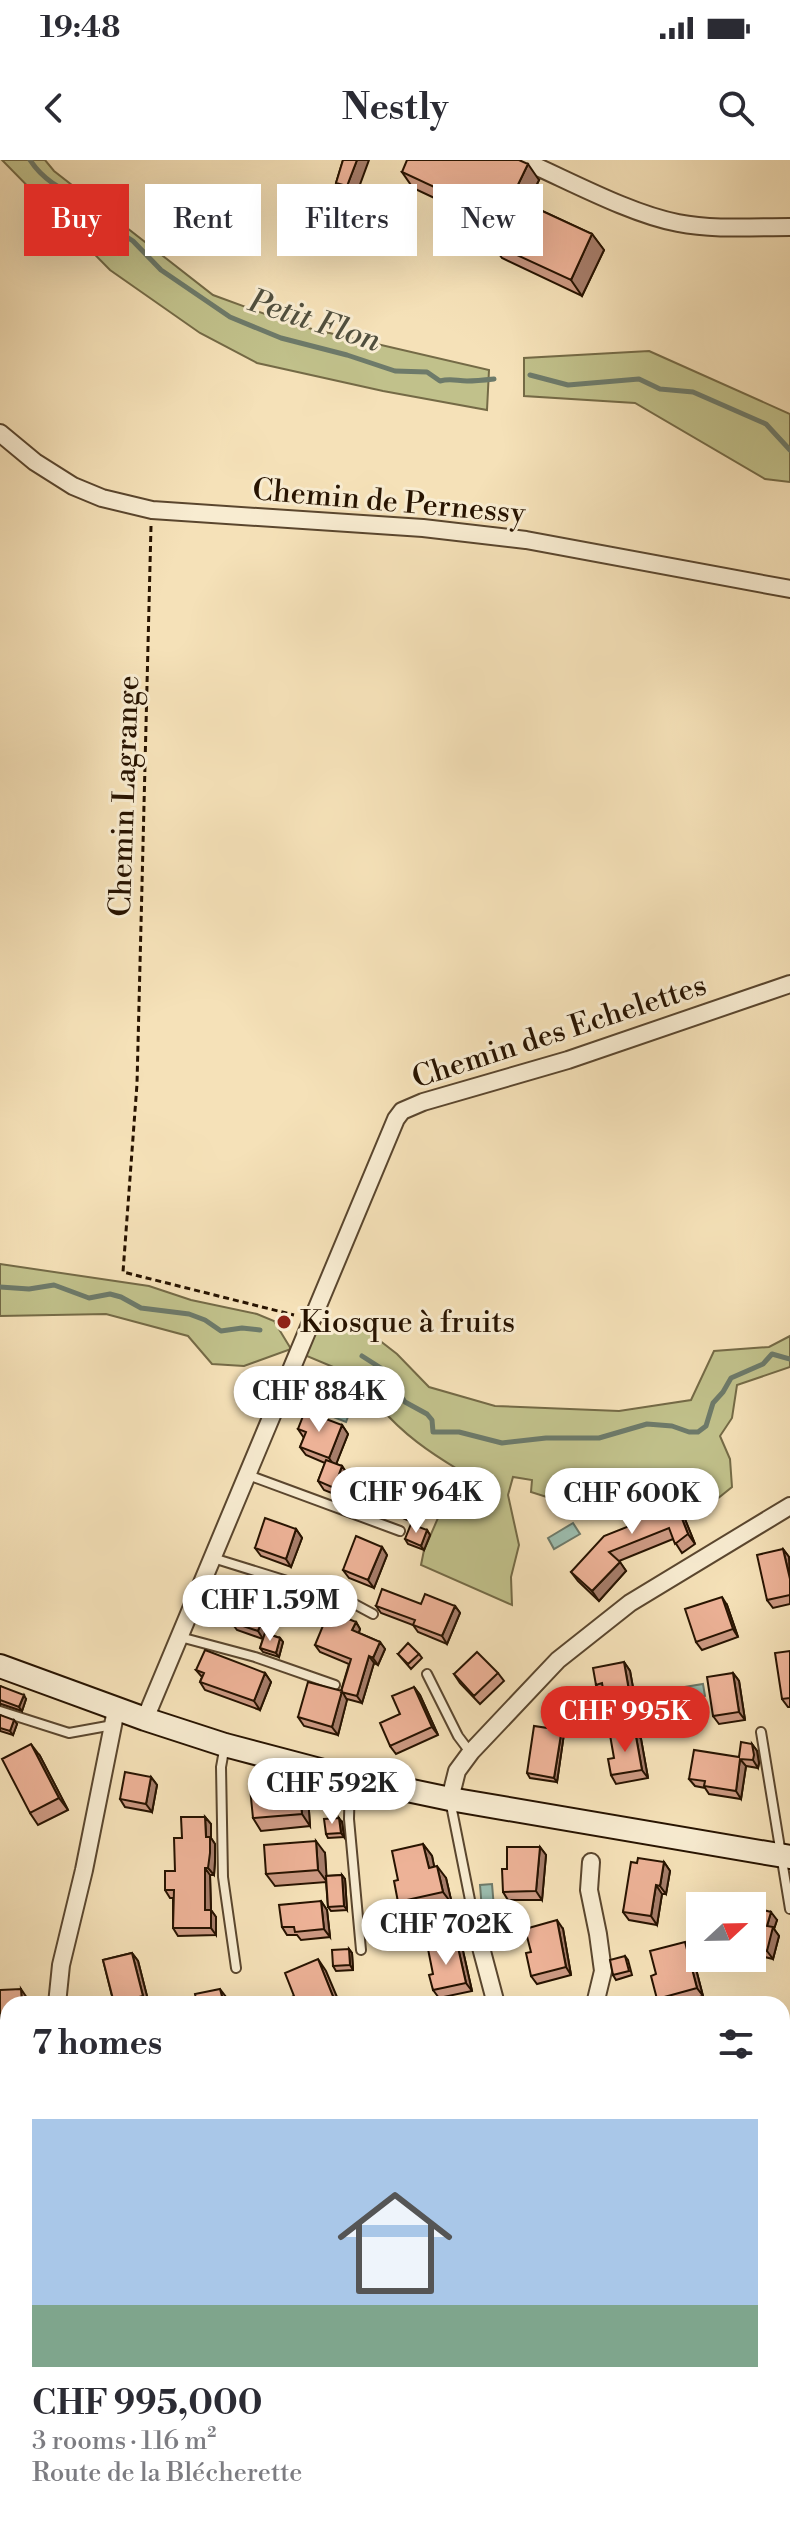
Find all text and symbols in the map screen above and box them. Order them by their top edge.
text: 19:48 [40,9,120,47]
icon: back [32,86,76,130]
text: Nestly [342,86,448,131]
icon: search [714,86,758,130]
chip: Buy [24,184,129,256]
chip: Rent [145,184,261,256]
chip: Filters [277,184,417,256]
chip: New [433,184,543,256]
water label: Petit Flon [243,281,387,361]
street label: Chemin de Pernessy [251,471,527,533]
street label: Chemin Lagrange [102,675,148,917]
street label: Chemin des Echelettes [407,966,711,1098]
place label: Kiosque à fruits [300,1304,515,1342]
marker: Kiosque à fruits [275,1313,293,1331]
pin: CHF 884K [236,1366,402,1434]
text: CHF 884K [252,1376,386,1408]
pin: CHF 964K [333,1467,499,1535]
pin: CHF 600K [549,1468,715,1536]
text: CHF 964K [349,1477,483,1509]
text: CHF 600K [563,1478,701,1510]
pin: CHF 1.59M [178,1575,362,1643]
text: CHF 1.59M [201,1585,340,1617]
pin: CHF 995K [542,1686,708,1754]
text: CHF 995K [559,1696,691,1728]
pin: CHF 592K [249,1758,415,1826]
text: CHF 592K [266,1768,398,1800]
north arrow [686,1892,766,1972]
map controls [686,1892,766,1972]
pin: CHF 702K [363,1899,529,1967]
text: CHF 702K [379,1909,513,1941]
icon: filters [714,2022,758,2066]
text: 7 homes [32,2023,162,2065]
icon: home [323,2171,467,2315]
text: CHF 995,000 [32,2383,262,2425]
text: 3 rooms · 116 m² [32,2425,216,2457]
text: Route de la Blécherette [32,2457,302,2489]

